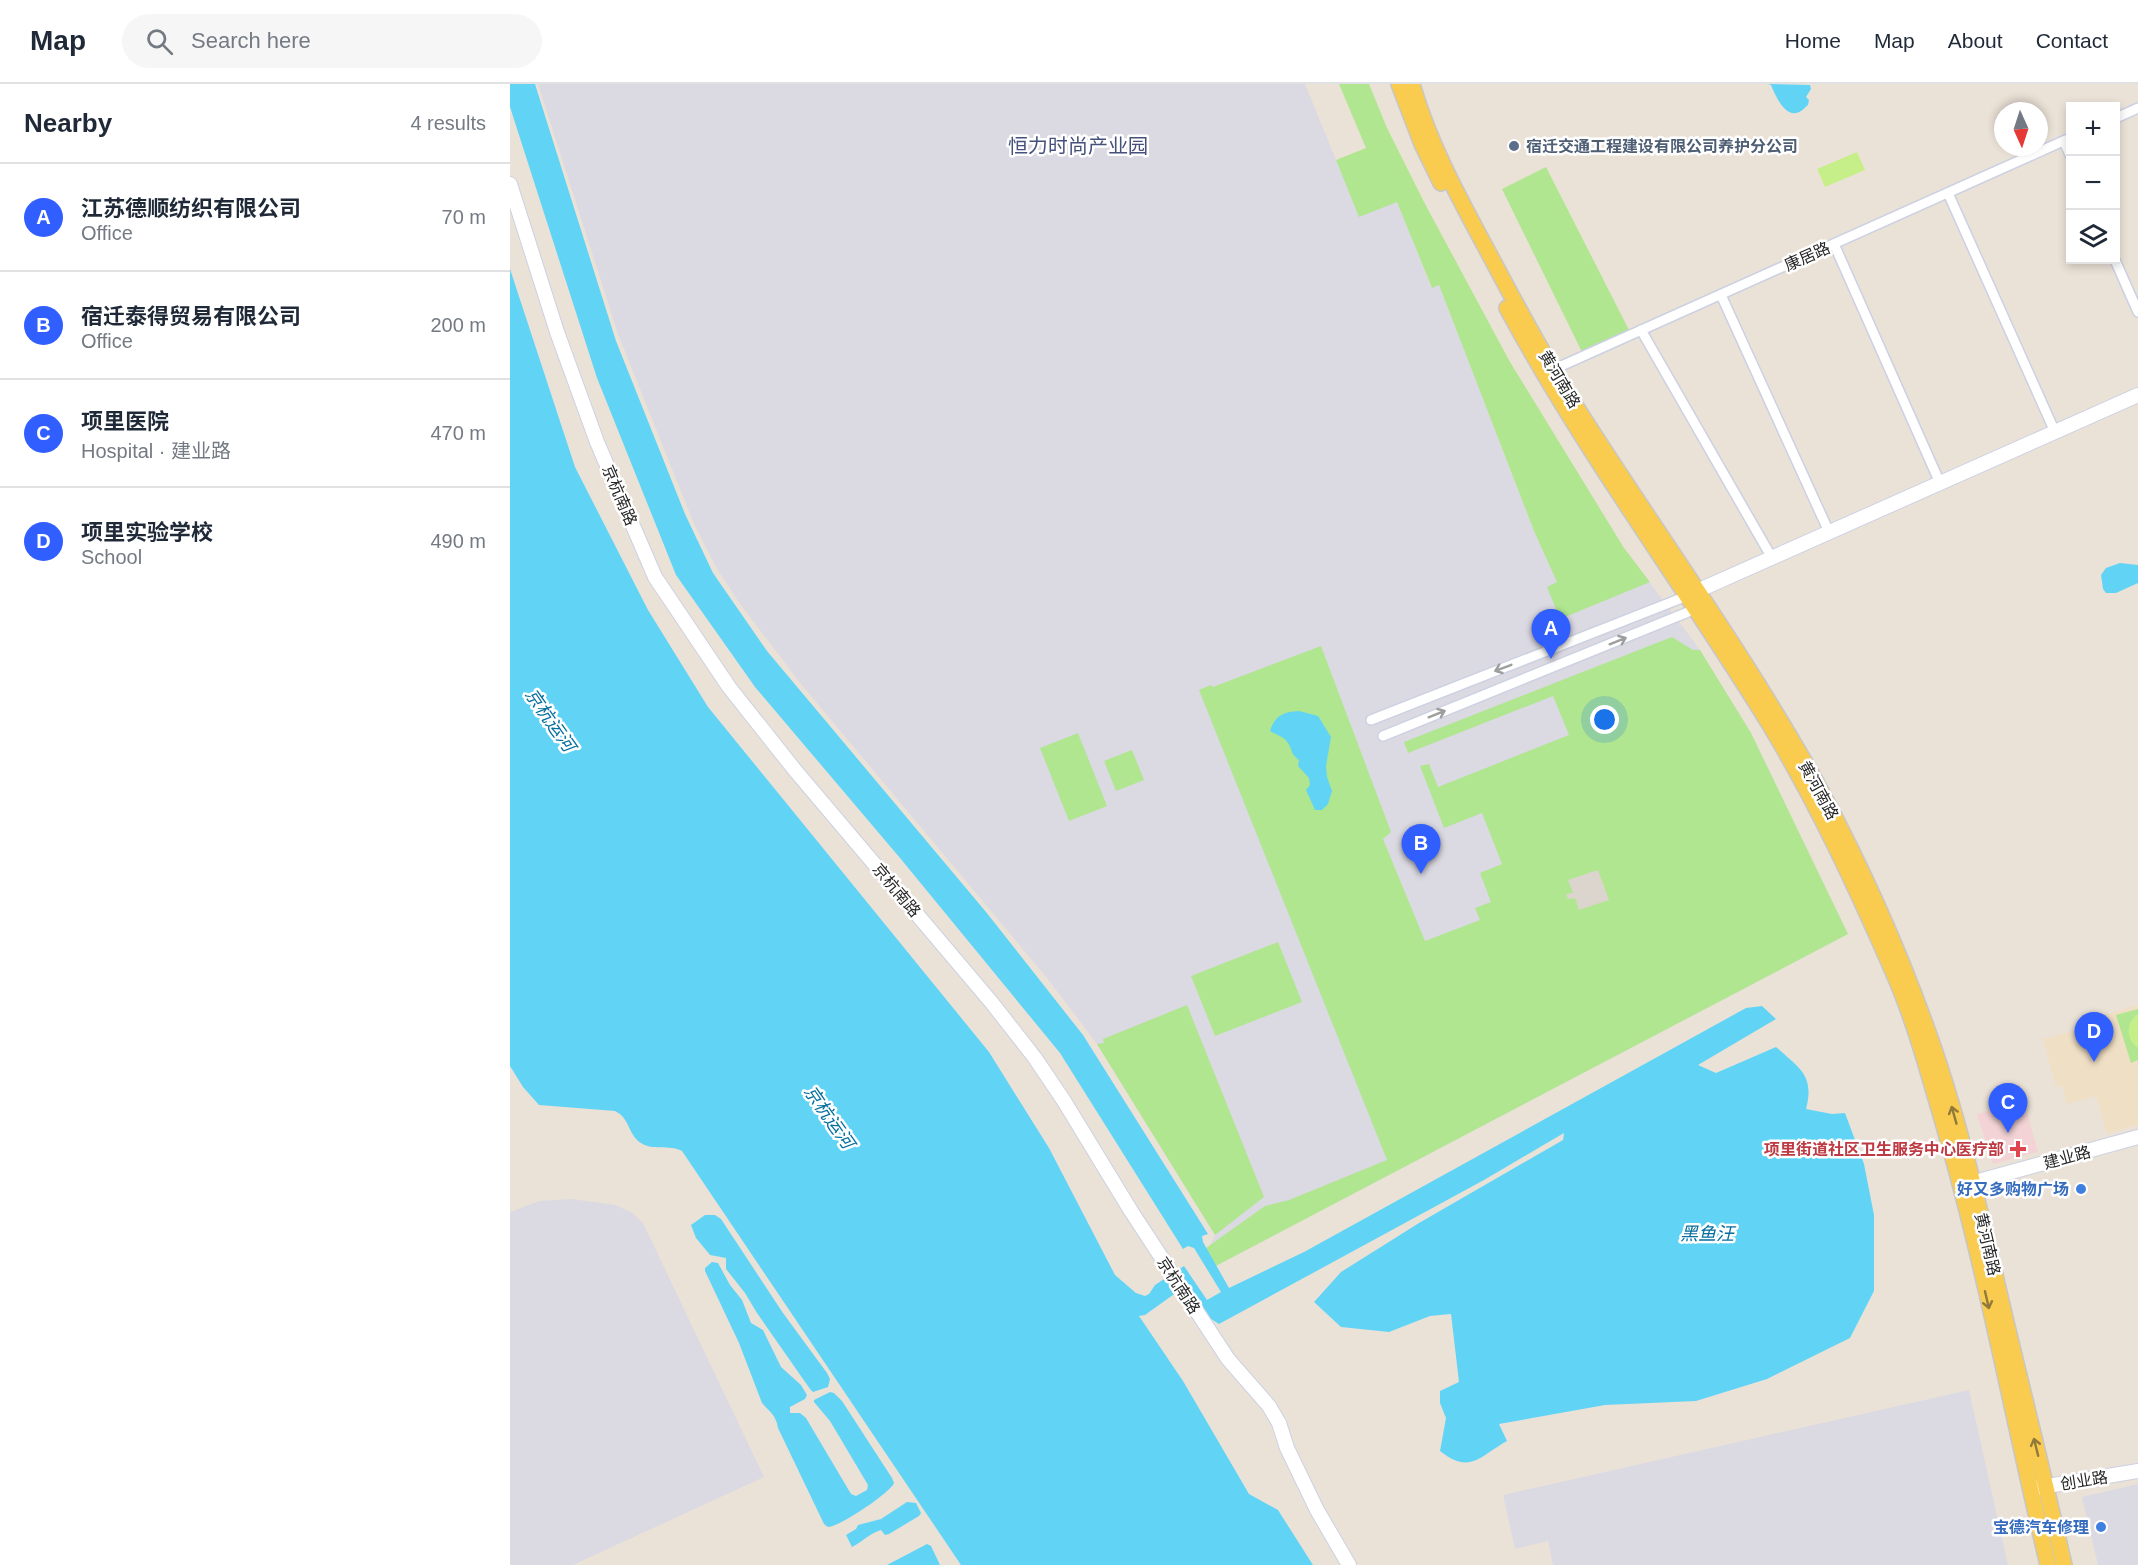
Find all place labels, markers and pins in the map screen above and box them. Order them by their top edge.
place label: 宿迁交通工程建设有限公司养护分公司 [1526,137,1798,155]
marker: 宿迁交通工程建设有限公司养护分公司 [1507,139,1521,153]
pin: A [1532,610,1570,659]
pin: B [1402,824,1440,874]
pin: D [2074,1012,2114,1062]
pin: C [1988,1084,2028,1133]
place label: 项里街道社区卫生服务中心医疗部 [1764,1140,2004,1158]
marker: 项里街道社区卫生服务中心医疗部 [2009,1140,2027,1158]
place label: 好又多购物广场 [1957,1181,2069,1198]
marker: 好又多购物广场 [2074,1182,2088,1196]
place label: 宝德汽车修理 [1993,1518,2089,1536]
marker: 宝德汽车修理 [2094,1520,2108,1534]

